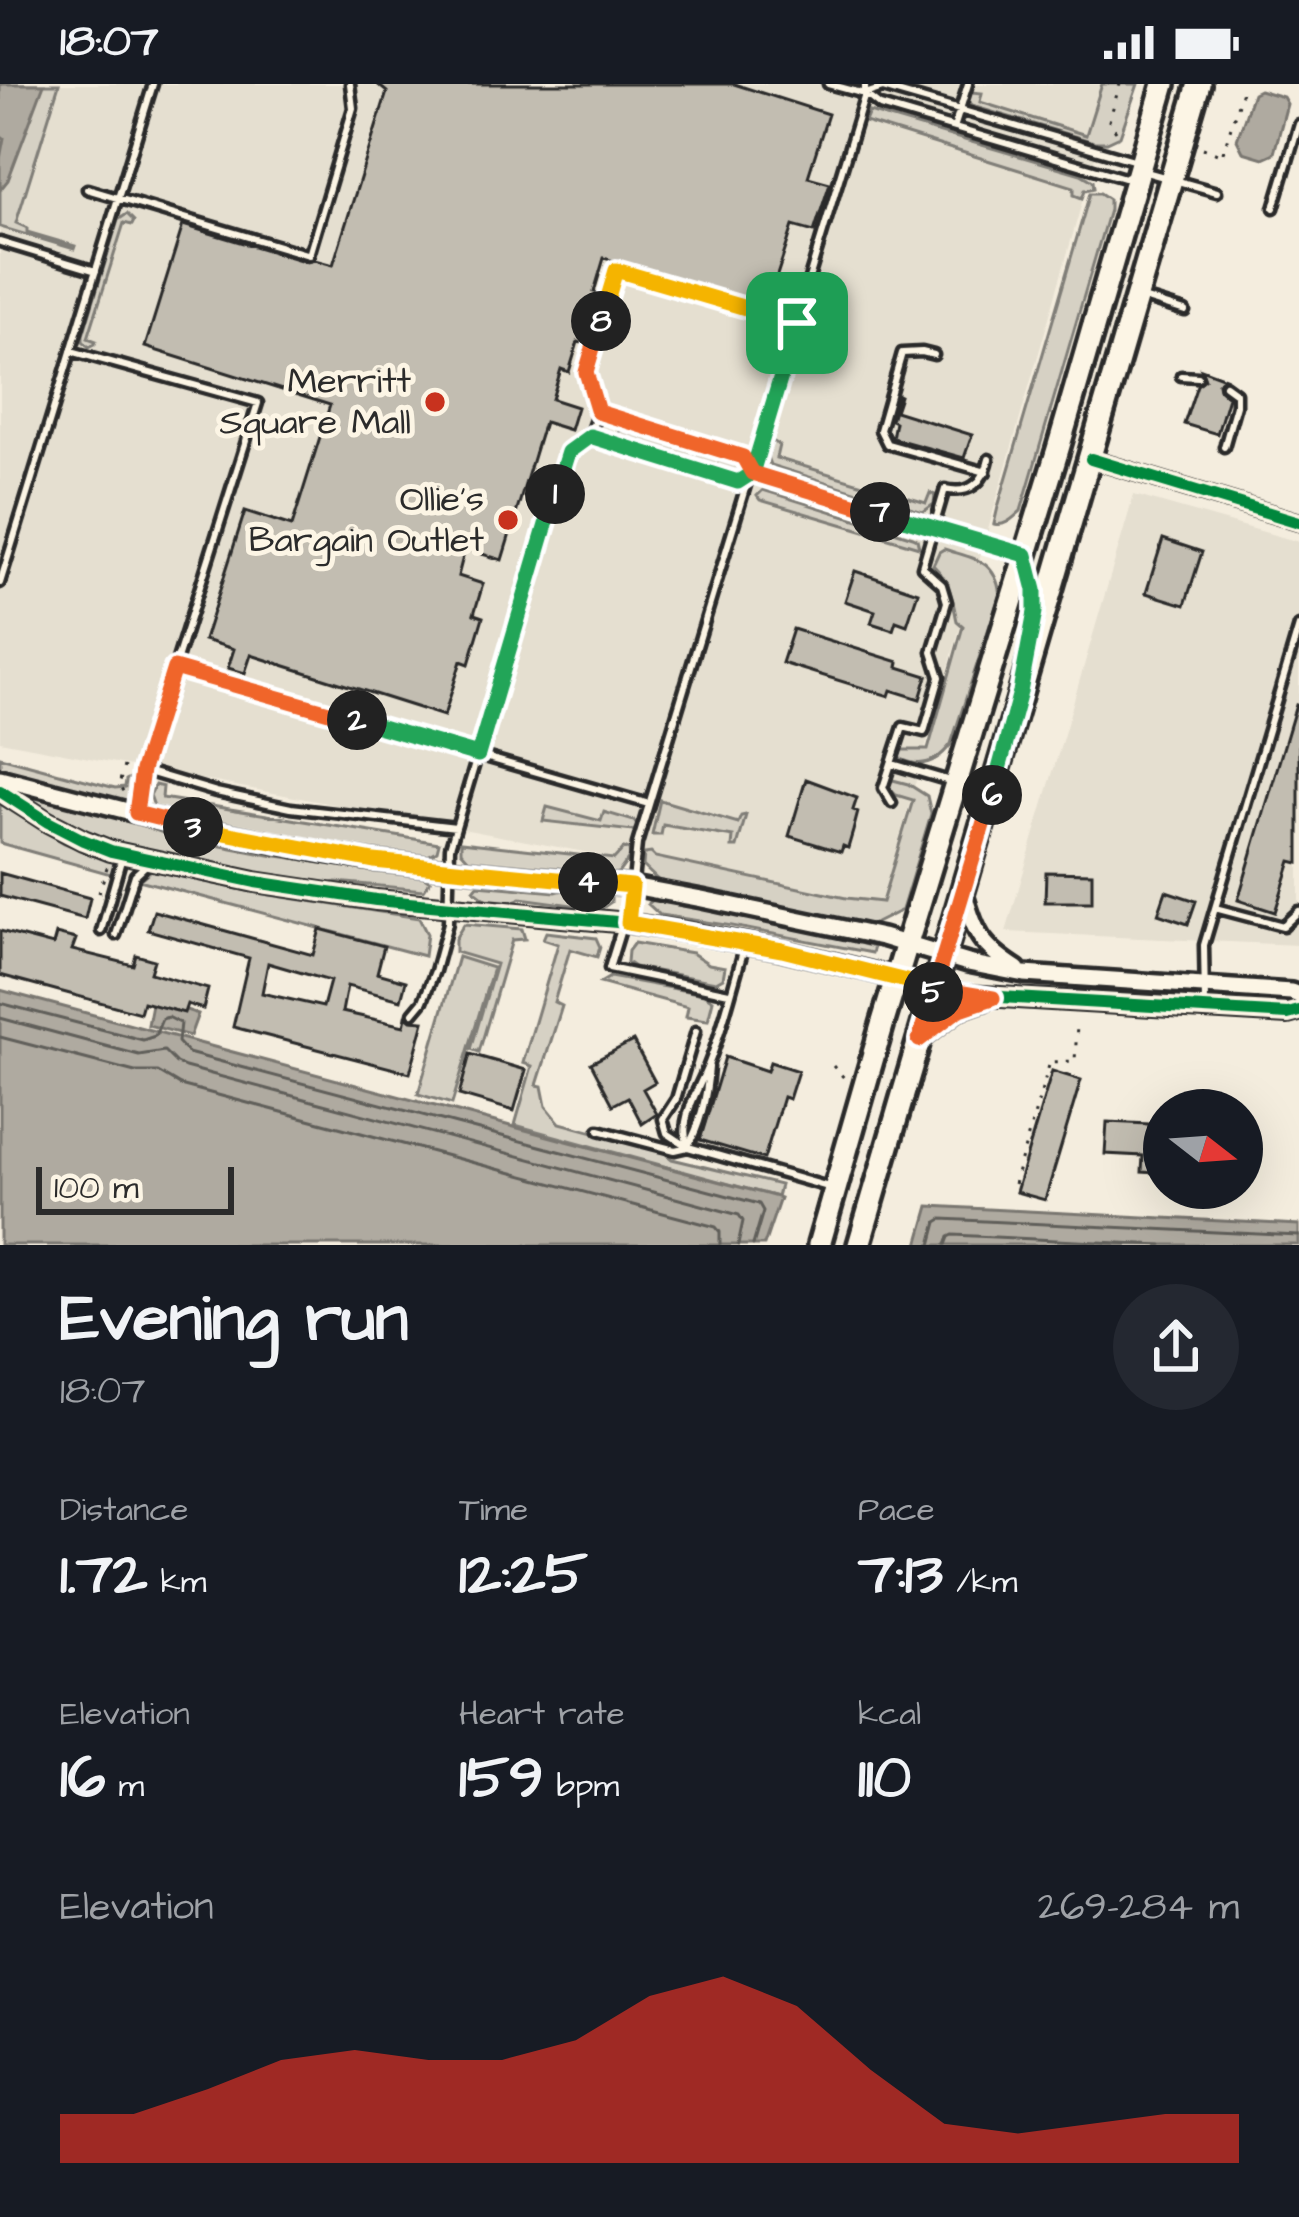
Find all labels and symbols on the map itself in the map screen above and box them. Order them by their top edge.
pin [746,272,848,374]
pin: 8 [571,291,631,351]
place label: Merritt Square Mall [220,356,411,448]
marker: Merritt Square Mall [422,389,448,415]
pin: 1 [525,464,585,524]
place label: Ollie's Bargain Outlet [249,474,484,567]
pin: 7 [850,482,910,542]
marker: Ollie's Bargain Outlet [495,507,521,533]
pin: 2 [327,690,387,750]
pin: 6 [962,765,1022,825]
pin: 3 [163,797,223,857]
pin: 4 [558,852,618,912]
pin: 5 [903,962,963,1022]
north arrow [1143,1089,1263,1209]
scale bar [36,1161,234,1214]

